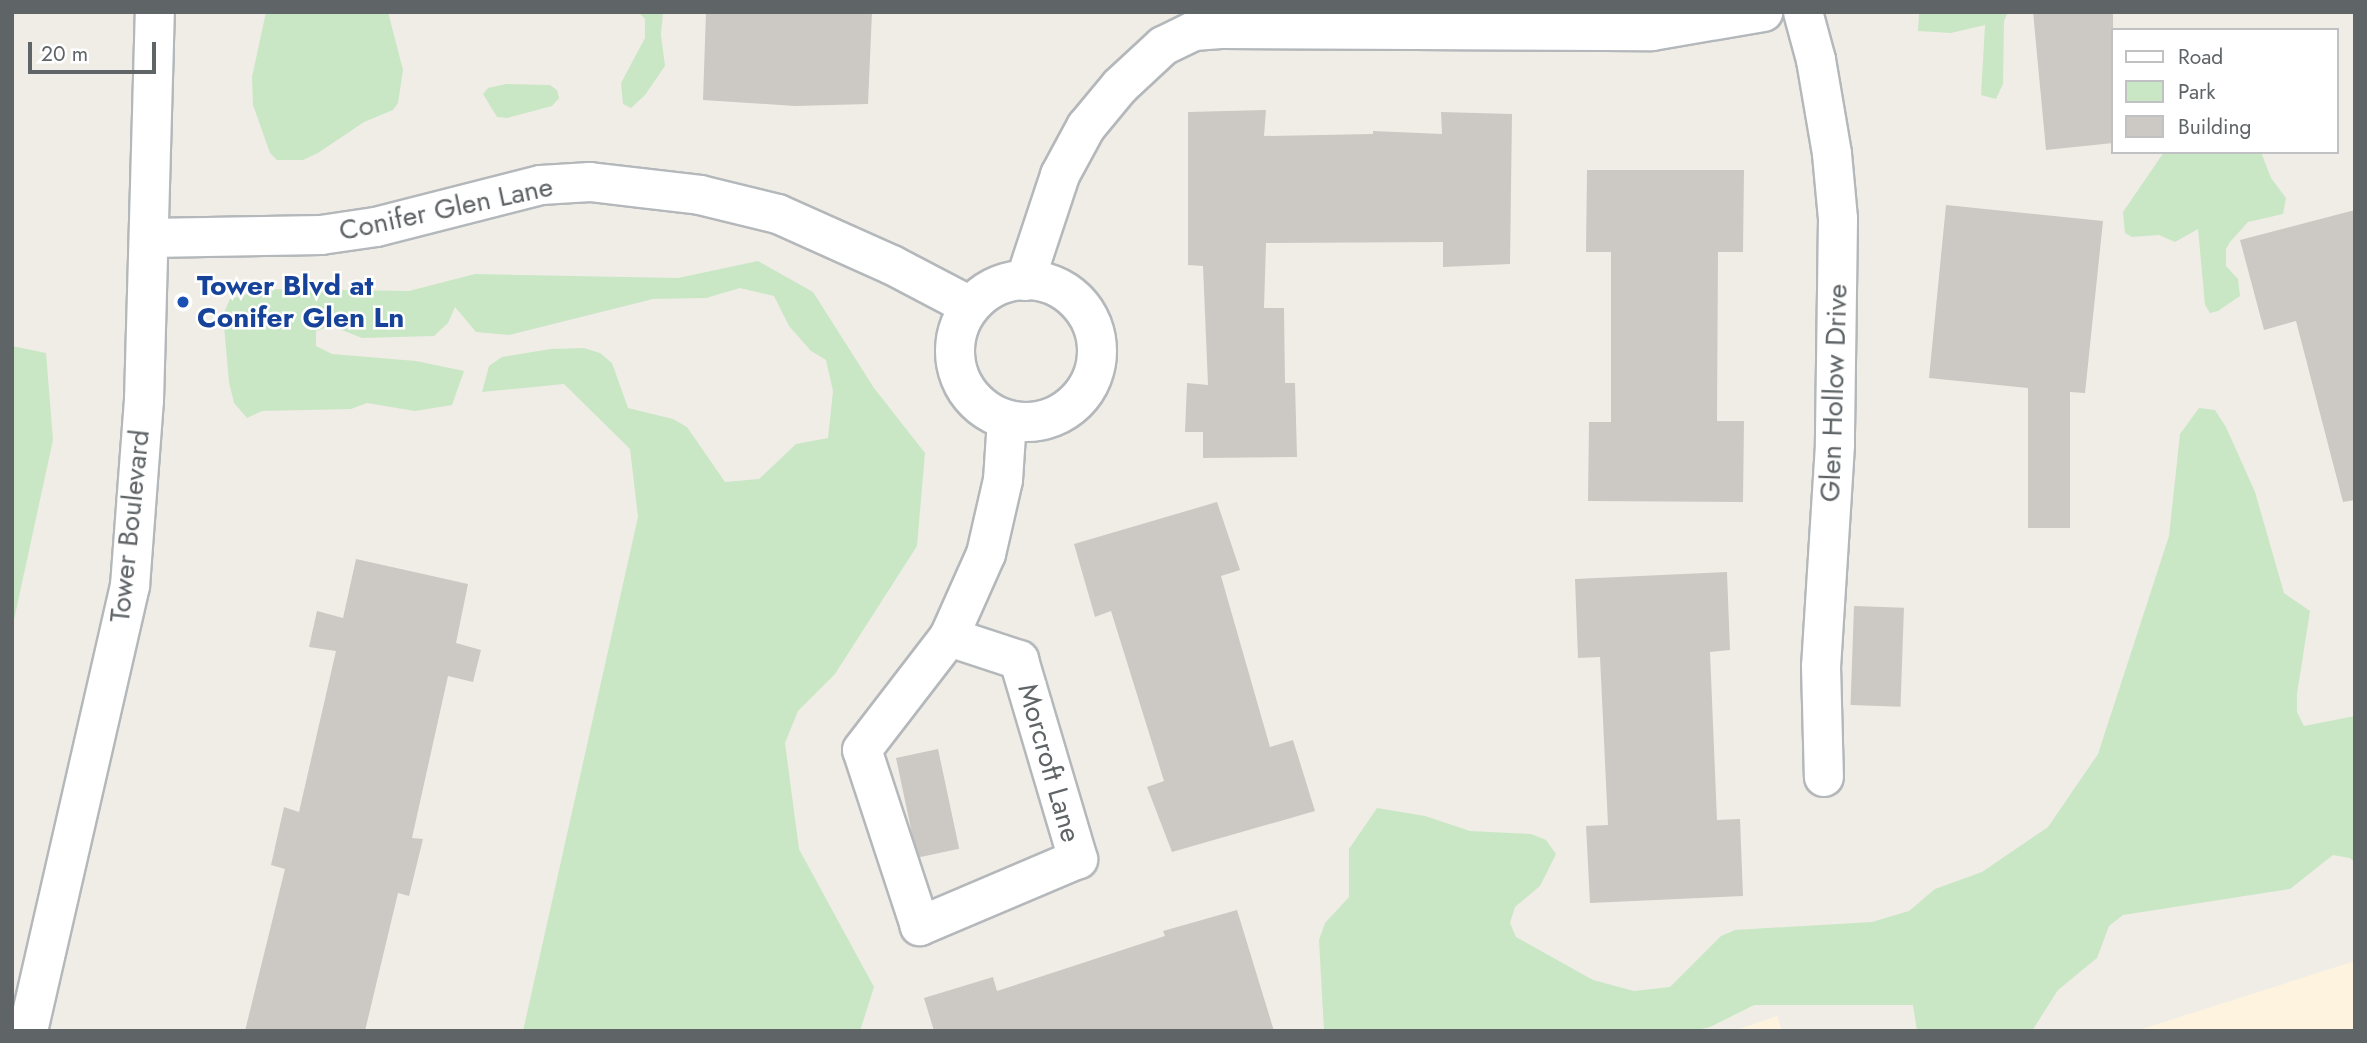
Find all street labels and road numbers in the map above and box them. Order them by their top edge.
street label: Conifer Glen Lane [336,170,556,248]
street label: Glen Hollow Drive [1813,283,1855,503]
street label: Tower Boulevard [103,428,157,624]
street label: Morcroft Lane [1010,680,1088,846]

